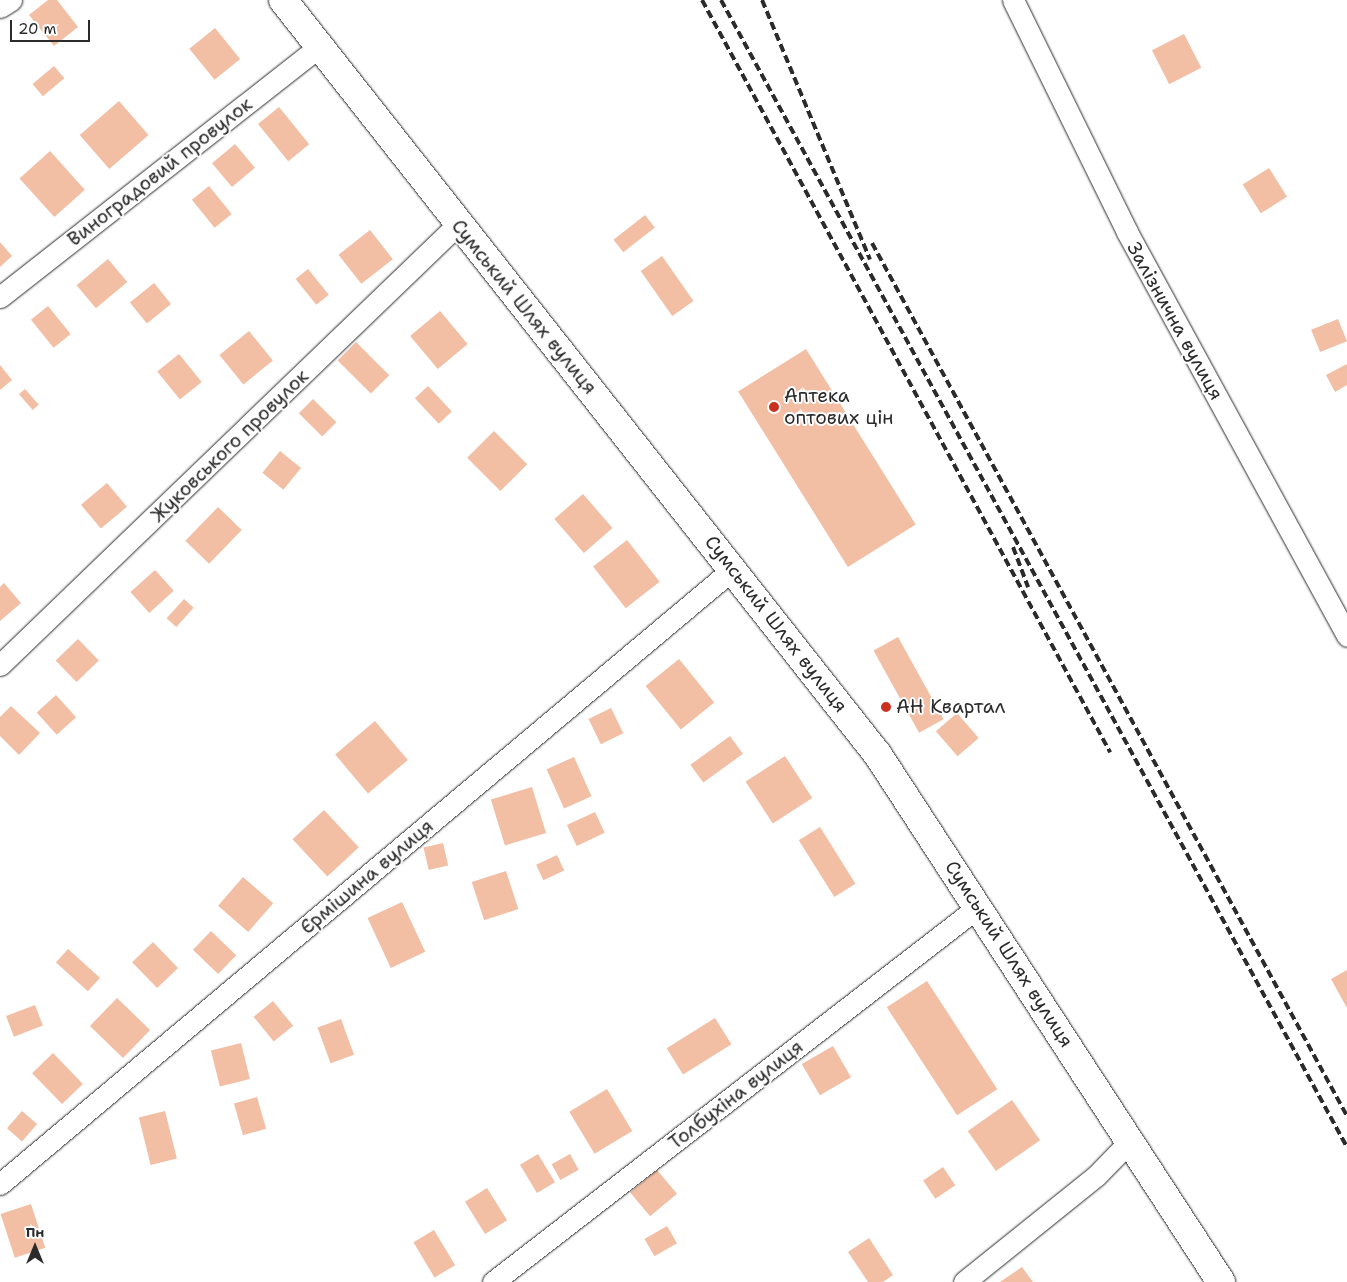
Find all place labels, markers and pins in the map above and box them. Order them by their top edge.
place label: Аптека оптових цін [784,385,894,429]
marker: Аптека оптових цін [768,401,780,413]
place label: АН Квартал [896,696,1005,718]
marker: АН Квартал [880,701,892,713]

